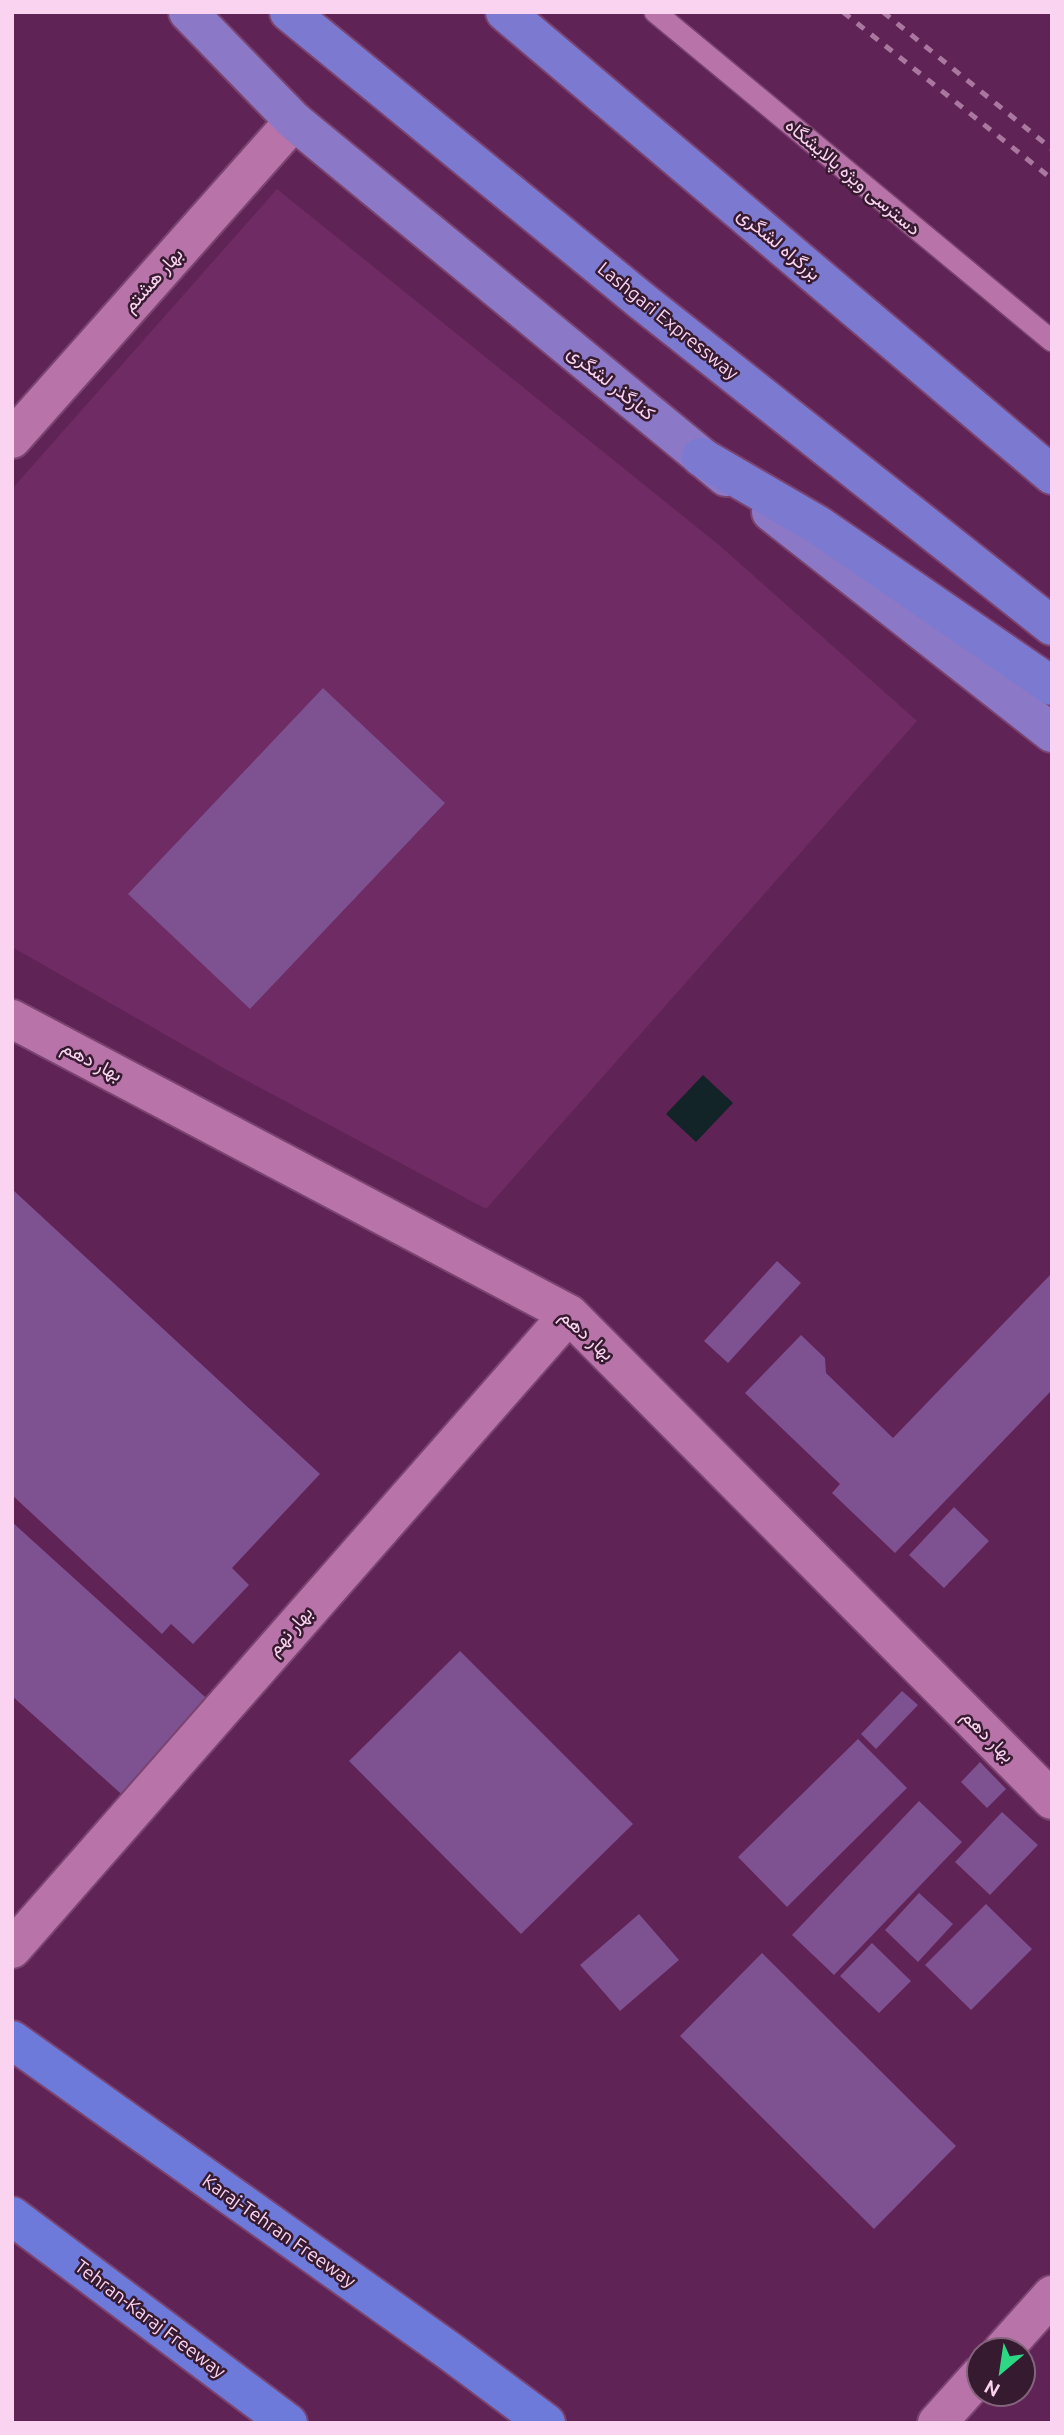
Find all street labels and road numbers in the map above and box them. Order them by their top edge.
street label: دسترسی ویژه پالایشگاه [781,114,925,240]
street label: بزرگراه لشگری [733,203,825,285]
street label: بهار هشتم [118,243,188,317]
street label: Lashgari Expressway [593,257,743,385]
street label: کنارگذر لشگری [563,341,659,425]
street label: بهار دهم [58,1036,126,1086]
street label: بهار دهم [555,1305,619,1365]
street label: بهار نهم [262,1602,318,1660]
street label: بهار دهم [957,1705,1019,1767]
street label: Karaj-Tehran Freeway [198,2169,360,2293]
street label: Tehran-Karaj Freeway [70,2255,230,2383]

